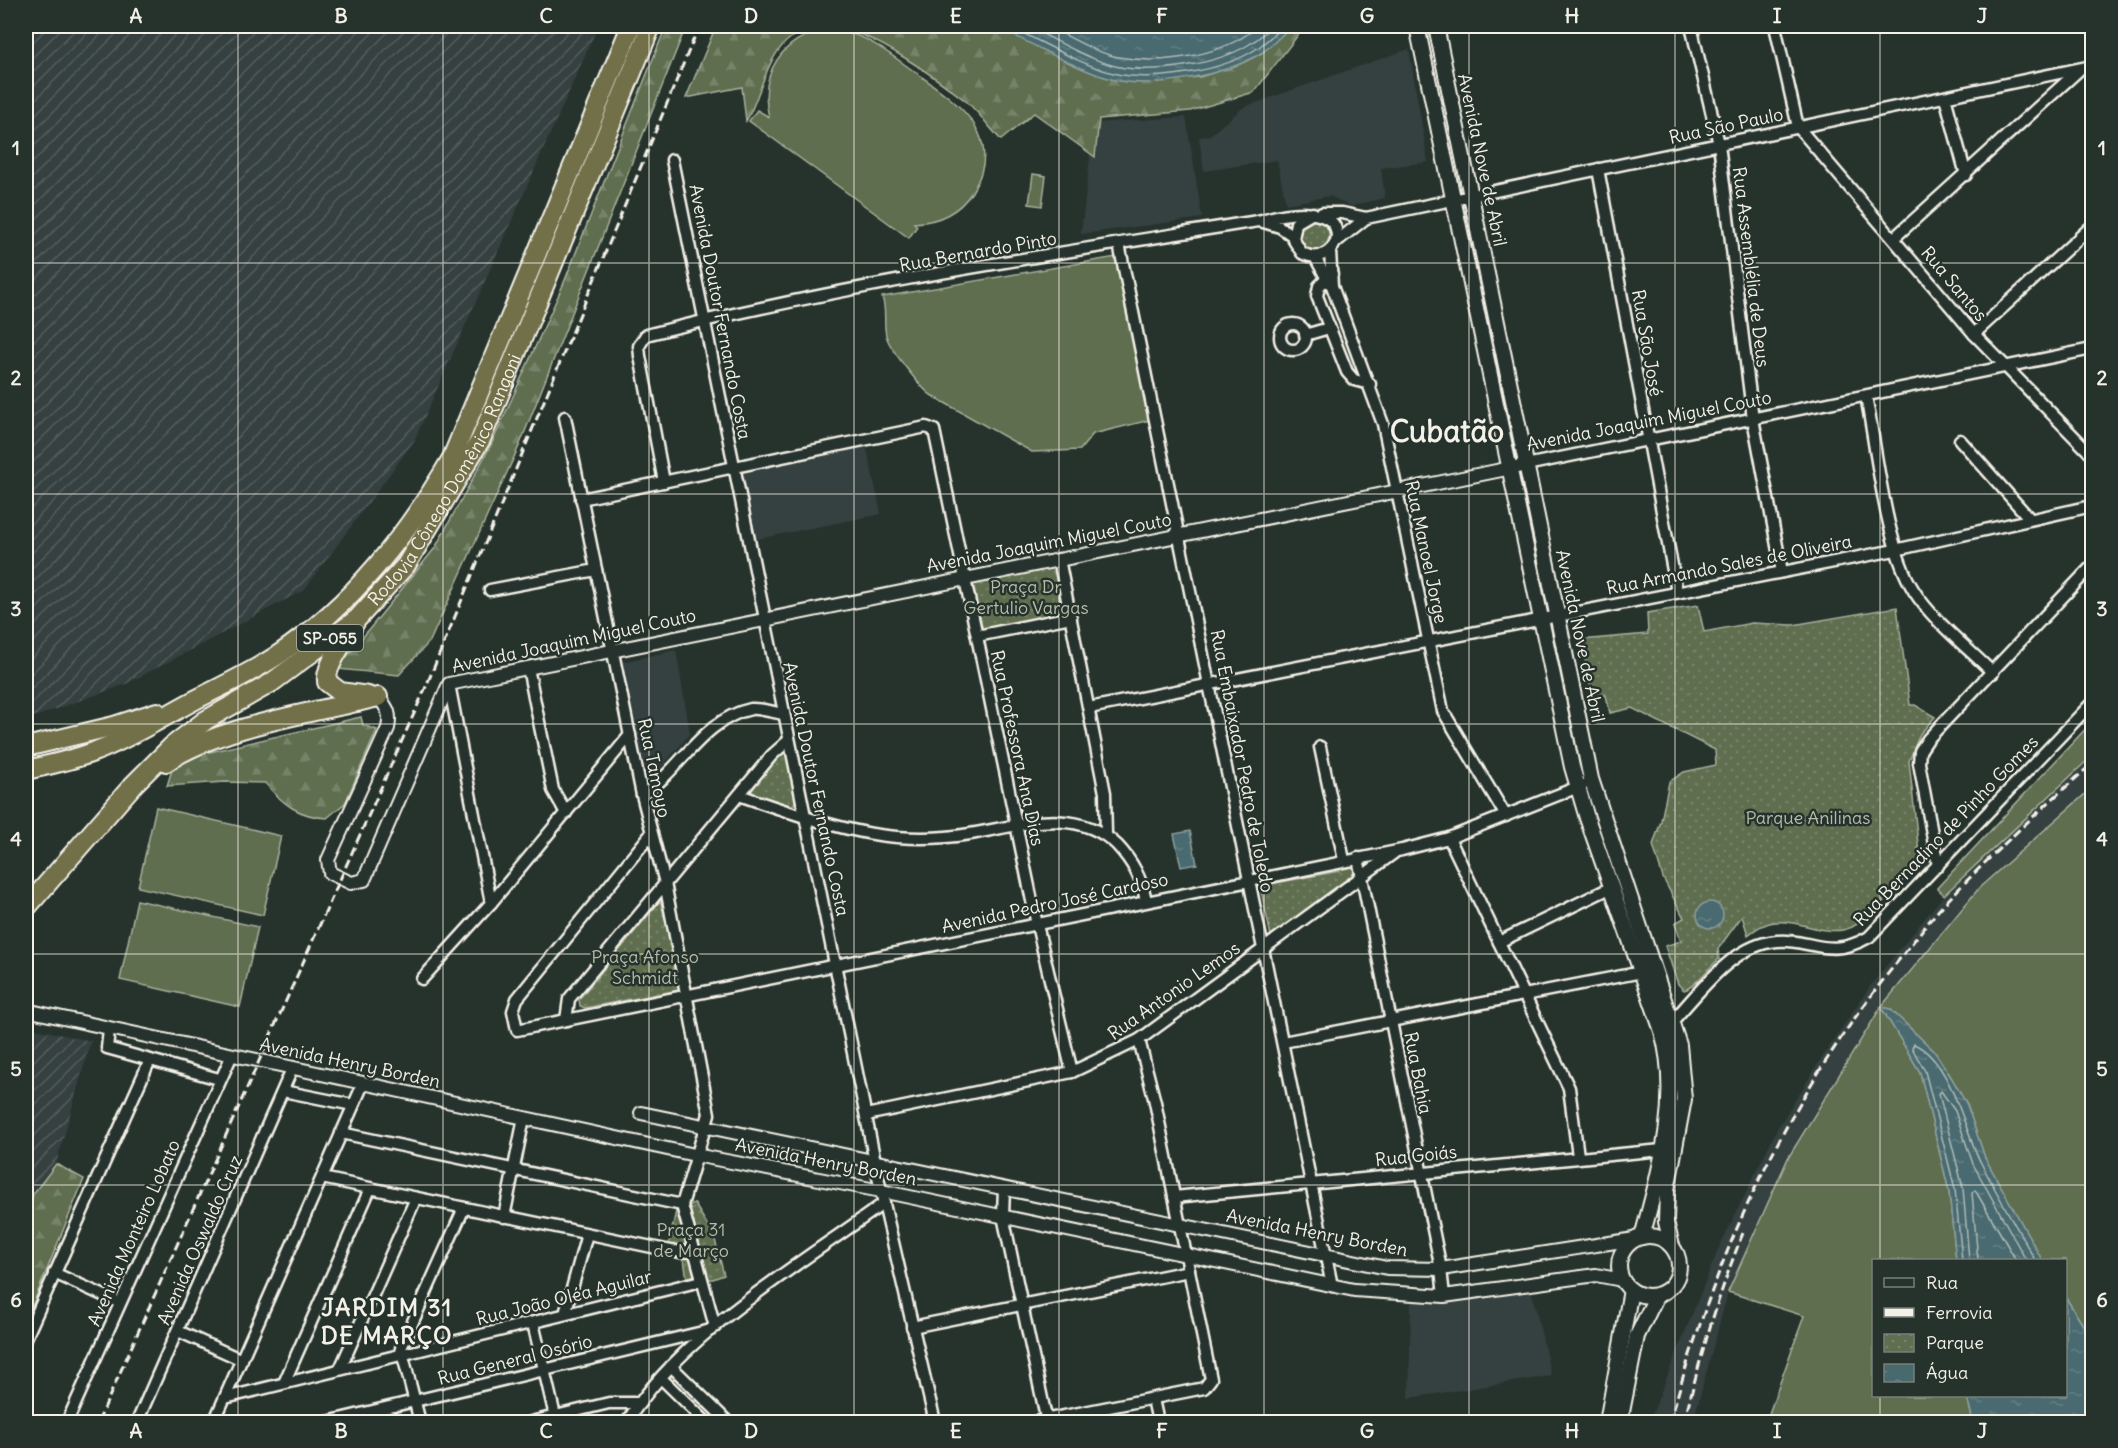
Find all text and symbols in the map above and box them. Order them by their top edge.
text: A [130,3,143,28]
text: B [334,3,348,28]
text: C [539,3,553,28]
text: D [744,3,758,28]
text: E [950,3,962,28]
text: F [1156,3,1168,28]
text: G [1360,3,1374,28]
text: H [1565,3,1579,28]
text: I [1773,3,1782,28]
text: J [1977,3,1988,28]
street label: Avenida Nove de Abril [1453,71,1512,248]
street label: Rua São Paulo [1667,102,1785,149]
text: 1 [12,135,20,160]
text: 1 [2098,135,2106,160]
street label: Rua Assemblélia de Deus [1728,165,1775,368]
street label: Avenida Doutor Fernando Costa [684,182,757,441]
street label: Rua Bernardo Pinto [897,226,1058,277]
street label: Rua Santos [1916,241,1993,326]
street label: Rua São José [1627,288,1668,398]
street label: Rodovia Cônego Domênico Rangoni [363,350,526,610]
text: 2 [11,365,22,390]
text: 2 [2097,365,2108,390]
street label: Avenida Joaquim Miguel Couto [1524,385,1773,456]
district label: Cubatão [1390,412,1504,450]
street label: Rua Manoel Jorge [1400,478,1453,626]
street label: Avenida Joaquim Miguel Couto [924,507,1173,578]
street label: Rua Armando Sales de Oliveira [1604,529,1854,600]
street label: Avenida Nove de Abril [1551,547,1610,724]
park label: Praça Dr Gertulio Vargas [963,575,1089,619]
text: 3 [10,596,22,621]
text: 3 [2096,596,2108,621]
street label: Avenida Joaquim Miguel Couto [450,603,698,678]
road number: SP-055 [297,625,363,651]
street label: Rua Embaixador Pedro de Toledo [1206,628,1279,894]
street label: Rua Professora Ana Dias [986,648,1049,848]
street label: Avenida Doutor Fernando Costa [778,660,855,918]
street label: Rua Tamoyo [633,716,676,820]
street label: Rua Bernadino de Pinho Gomes [1848,730,2043,931]
park label: Parque Anilinas [1745,806,1871,829]
text: 4 [10,826,22,851]
text: 4 [2096,826,2108,851]
street label: Avenida Pedro José Cardoso [940,867,1170,938]
street label: Rua Antonio Lemos [1103,936,1244,1045]
park label: Praça Afonso Schmidt [591,945,699,989]
street label: Rua Bahia [1399,1030,1438,1116]
street label: Avenida Henry Borden [258,1032,442,1093]
text: 5 [10,1056,22,1081]
text: 5 [2096,1056,2108,1081]
street label: Avenida Henry Borden [734,1133,919,1190]
street label: Avenida Monteiro Lobato [82,1136,185,1330]
street label: Rua Goiás [1374,1140,1458,1171]
street label: Avenida Oswaldo Cruz [152,1151,247,1328]
street label: Avenida Henry Borden [1225,1204,1410,1261]
park label: Praça 31 de Março [653,1218,729,1262]
legend [1872,1259,2067,1397]
street label: Rua João Oléa Aguilar [474,1264,655,1330]
text: Rua [1926,1271,1958,1294]
text: 6 [10,1287,22,1312]
text: 6 [2096,1287,2108,1312]
district label: JARDIM 31 DE MARÇO [321,1292,453,1350]
text: Ferrovia [1926,1301,1993,1324]
street label: Rua General Osório [435,1329,595,1390]
text: Parque [1926,1331,1984,1354]
text: Água [1926,1361,1968,1384]
text: A [130,1418,143,1443]
text: B [334,1418,348,1443]
text: C [539,1418,553,1443]
text: D [744,1418,758,1443]
text: E [950,1418,962,1443]
text: F [1156,1418,1168,1443]
text: G [1360,1418,1374,1443]
text: H [1565,1418,1579,1443]
text: I [1773,1418,1782,1443]
text: J [1977,1418,1988,1443]

